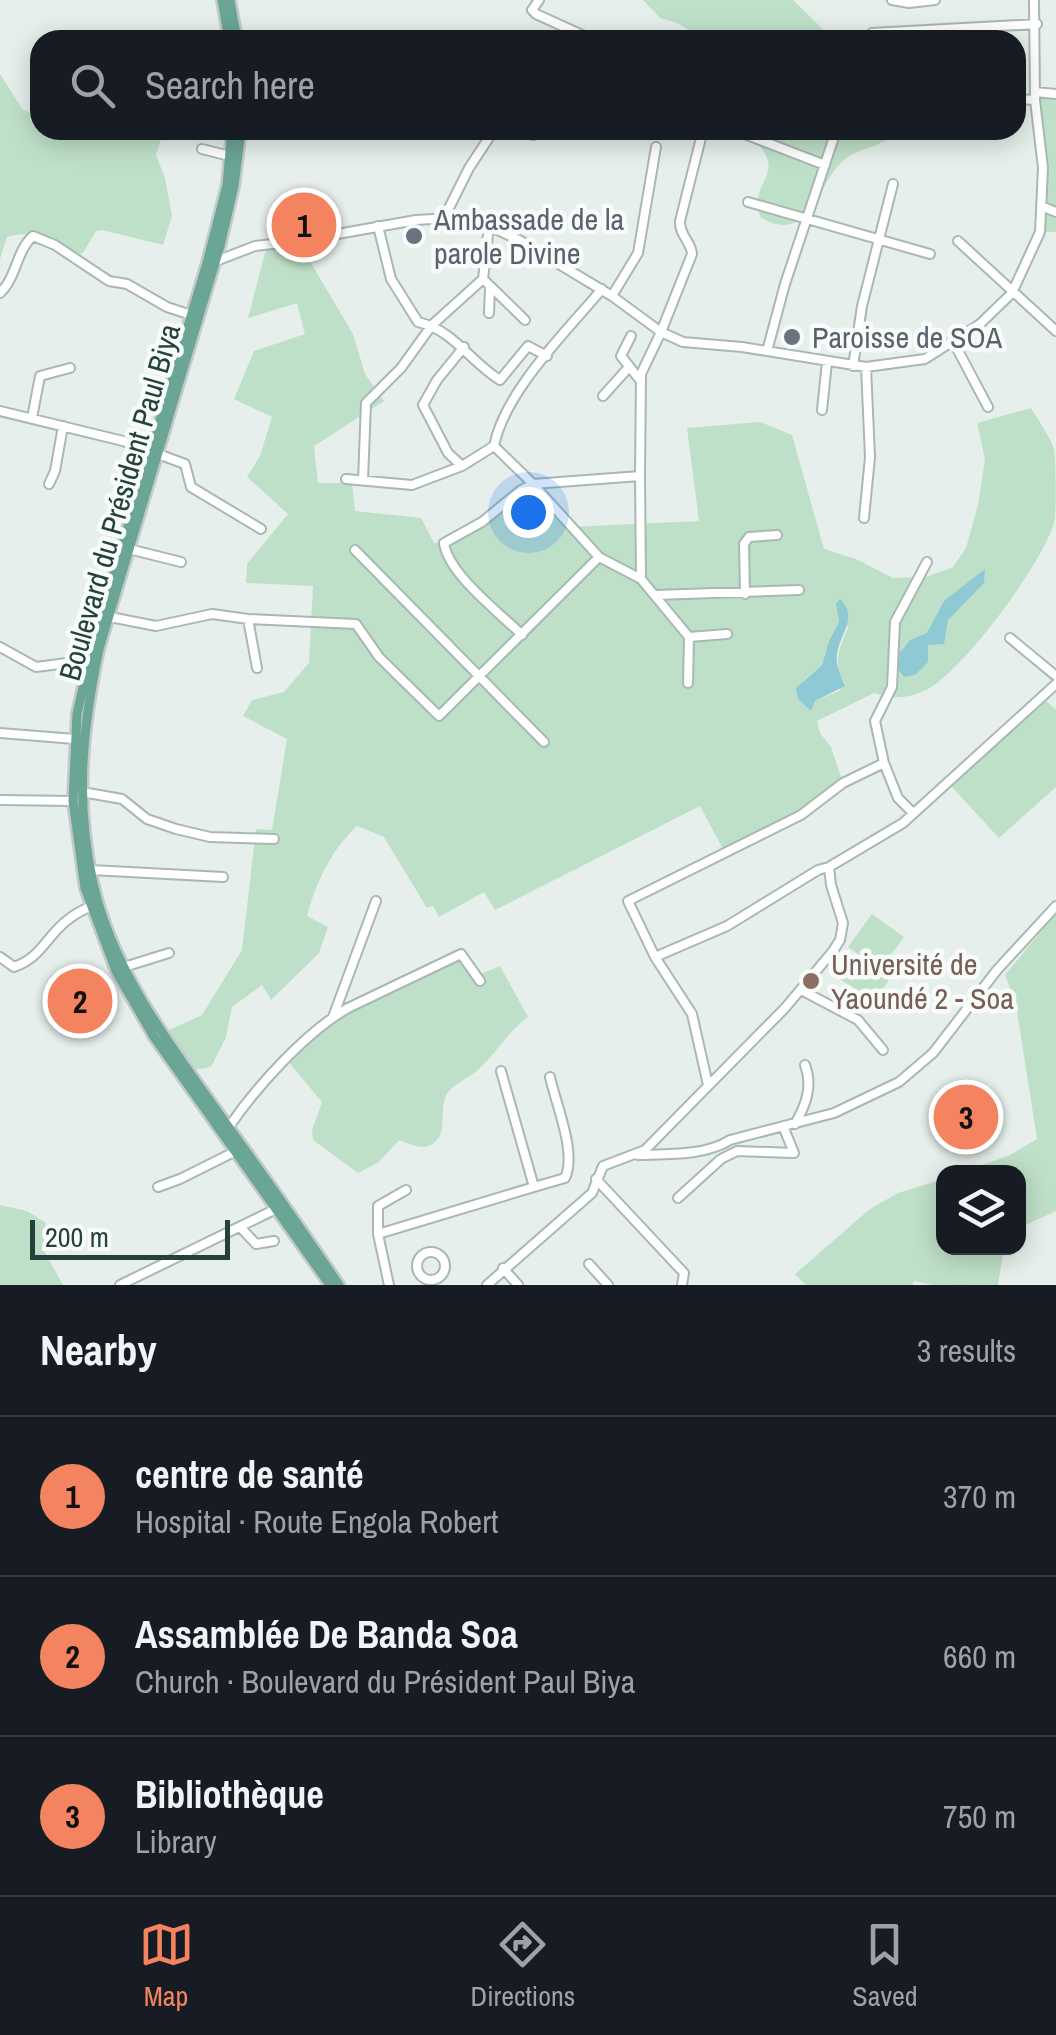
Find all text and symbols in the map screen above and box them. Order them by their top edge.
search box [30,30,1026,140]
icon: search [65,58,120,113]
text: Search here [145,60,315,111]
pin: 1 [272,188,336,262]
place label: Ambassade de la parole Divine [433,199,624,273]
marker: Ambassade de la parole Divine [403,225,425,247]
place label: Paroisse de SOA [812,317,1003,357]
street label: Boulevard du Président Paul Biya [49,319,189,685]
marker: Paroisse de SOA [781,326,803,348]
your location [503,487,554,538]
place label: Université de Yaoundé 2 - Soa [831,944,1014,1018]
pin: 2 [48,964,112,1038]
marker: Université de Yaoundé 2 - Soa [800,970,822,992]
pin: 3 [934,1080,998,1154]
map controls [936,1165,1026,1255]
button: layers [936,1165,1026,1255]
scale bar [30,1215,230,1260]
text: 200 m [45,1218,109,1256]
text: Nearby [40,1322,157,1378]
text: 3 results [917,1329,1016,1372]
text: centre de santé [135,1449,364,1500]
text: 1 [65,1475,80,1518]
text: 370 m [943,1475,1016,1518]
text: Hospital · Route Engola Robert [135,1500,498,1543]
text: Assamblée De Banda Soa [135,1609,518,1660]
text: 2 [65,1635,80,1678]
text: 660 m [943,1635,1016,1678]
text: Church · Boulevard du Président Paul Biya [135,1660,635,1703]
text: Bibliothèque [135,1769,324,1820]
text: 3 [65,1795,80,1838]
text: 750 m [943,1795,1016,1838]
text: Library [135,1820,217,1863]
tab: Map [139,1917,194,2015]
tab: Directions [471,1917,575,2015]
tab: Saved [852,1917,917,2015]

